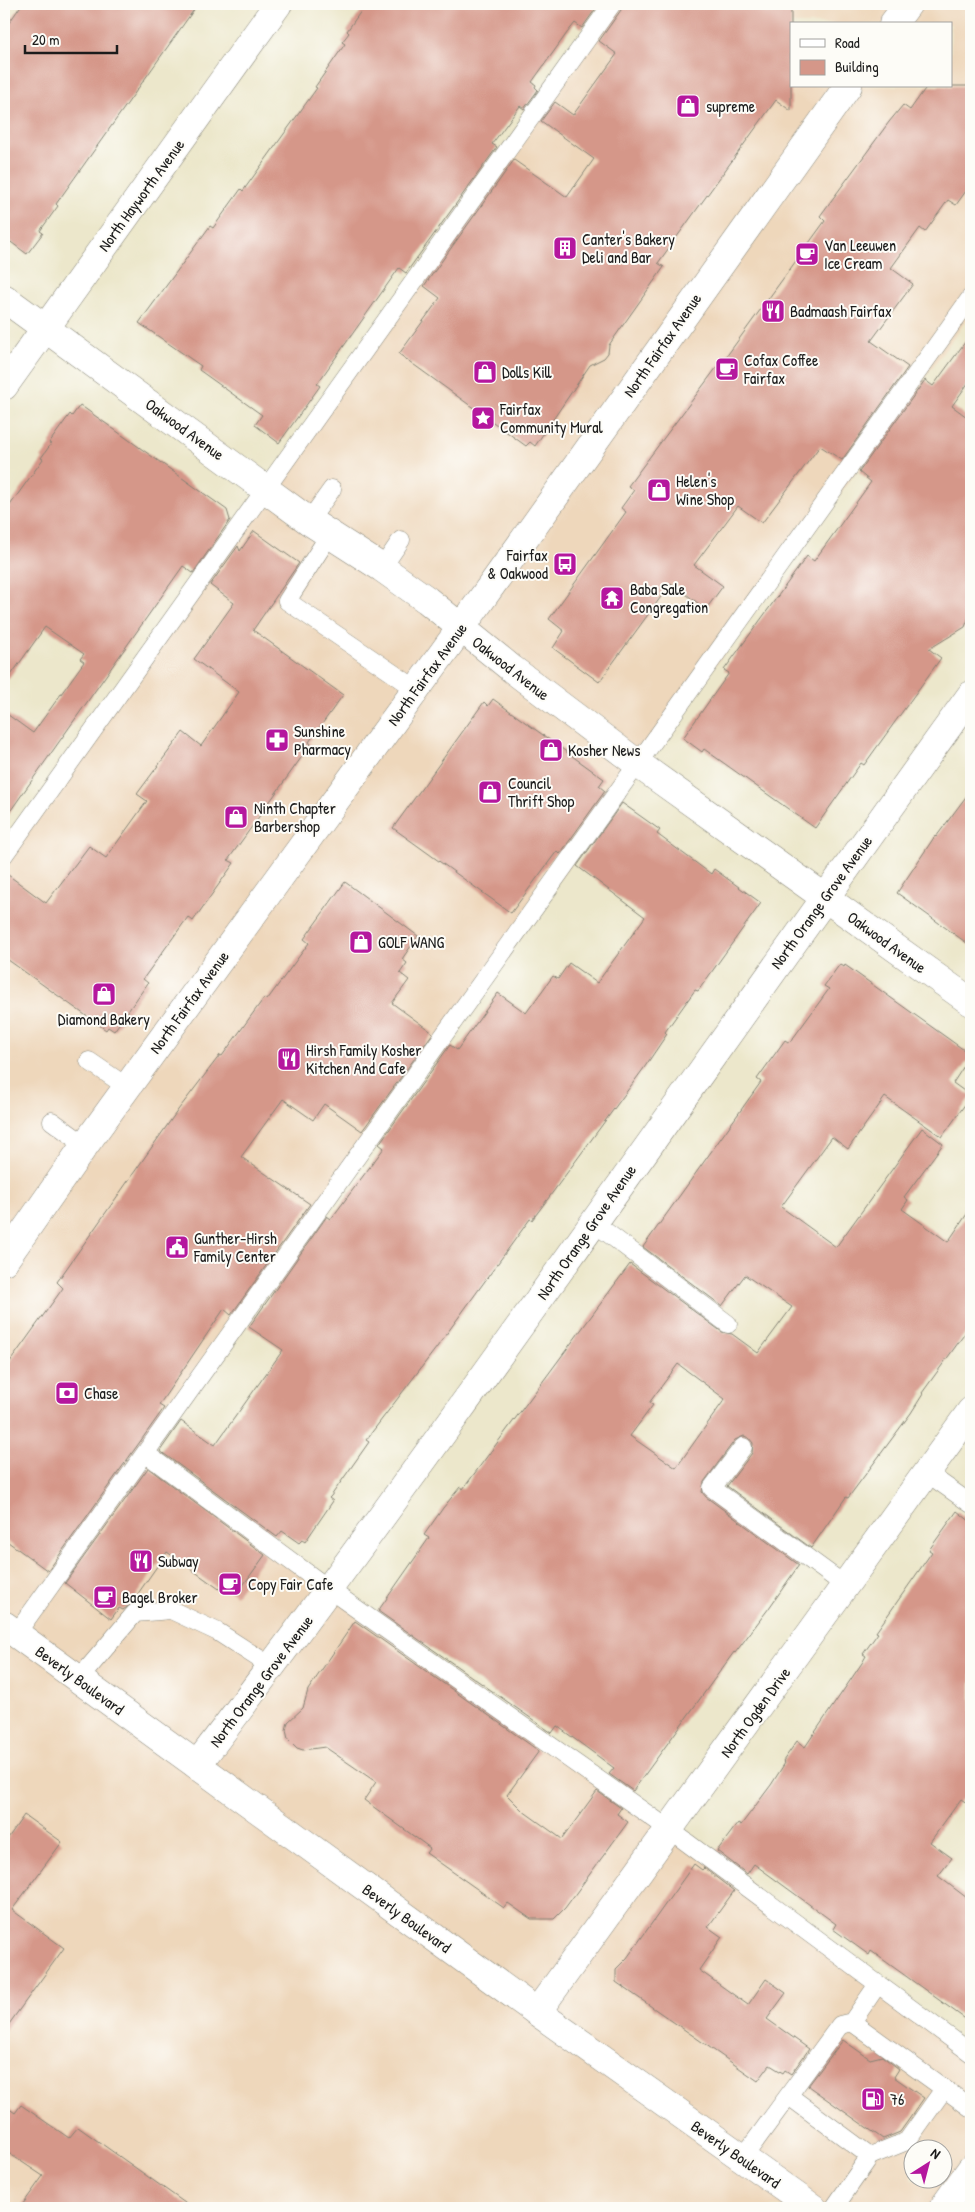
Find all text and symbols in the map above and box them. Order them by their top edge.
scale bar [25,22,118,54]
legend [790,22,952,88]
text: 20 m [32,29,59,50]
text: Road [835,32,860,53]
text: Building [835,56,879,77]
shop icon: supreme [675,93,701,119]
place label: supreme [706,95,756,117]
street label: North Hayworth Avenue [93,134,190,256]
place label: Canter's Bakery Deli and Bar [582,228,675,268]
place label: Van Leeuwen Ice Cream [824,234,896,274]
building icon: Canter's Bakery Deli and Bar [552,235,578,261]
cafe icon: Van Leeuwen Ice Cream [794,241,820,267]
street label: North Fairfax Avenue [618,288,706,401]
restaurant icon: Badmaash Fairfax [760,298,786,324]
place label: Badmaash Fairfax [790,300,892,322]
place label: Cofax Coffee Fairfax [743,349,819,389]
cafe icon: Cofax Coffee Fairfax [714,356,740,382]
shop icon: Dolls Kill [472,359,498,385]
place label: Dolls Kill [502,361,552,383]
street label: Oakwood Avenue [141,393,229,465]
place label: Fairfax Community Mural [499,398,603,438]
place icon: Fairfax Community Mural [470,405,496,431]
place label: Helen's Wine Shop [676,470,734,510]
shop icon: Helen's Wine Shop [646,477,672,503]
place label: Fairfax & Oakwood [487,544,548,584]
bus stop icon: Fairfax & Oakwood [552,551,578,577]
place label: Baba Sale Congregation [630,578,708,618]
temple icon: Baba Sale Congregation [599,585,625,611]
street label: North Fairfax Avenue [382,617,472,730]
street label: Oakwood Avenue [468,631,555,706]
place label: Sunshine Pharmacy [294,720,351,760]
pharmacy icon: Sunshine Pharmacy [264,727,290,753]
shop icon: Kosher News [538,737,564,763]
place label: Kosher News [568,739,640,761]
place label: Council Thrift Shop [508,772,574,812]
shop icon: Council Thrift Shop [477,779,503,805]
place label: Ninth Chapter Barbershop [254,797,336,837]
shop icon: Ninth Chapter Barbershop [223,804,249,830]
street label: North Orange Grove Avenue [765,830,877,973]
street label: Oakwood Avenue [843,906,931,978]
shop icon: GOLF WANG [348,929,374,955]
place label: GOLF WANG [378,931,444,953]
street label: North Fairfax Avenue [144,945,234,1058]
shop icon: Diamond Bakery [91,981,117,1007]
place label: Diamond Bakery [58,1008,150,1030]
place label: Hirsh Family Kosher Kitchen And Cafe [306,1039,421,1079]
restaurant icon: Hirsh Family Kosher Kitchen And Cafe [276,1046,302,1072]
street label: North Orange Grove Avenue [531,1160,641,1304]
place label: Gunther-Hirsh Family Center [193,1227,277,1267]
public building icon: Gunther-Hirsh Family Center [164,1234,190,1260]
bank icon: Chase [54,1380,80,1406]
place label: Chase [84,1382,119,1404]
restaurant icon: Subway [128,1548,154,1574]
place label: Subway [158,1550,199,1572]
cafe icon: Copy Fair Cafe [217,1571,243,1597]
place label: Copy Fair Cafe [248,1573,334,1595]
cafe icon: Bagel Broker [92,1584,118,1610]
place label: Bagel Broker [122,1586,198,1608]
street label: North Orange Grove Avenue [204,1610,318,1752]
street label: Beverly Boulevard [31,1640,129,1720]
street label: North Ogden Drive [715,1662,796,1762]
street label: Beverly Boulevard [358,1878,456,1958]
fuel station icon: 76 [860,2086,886,2112]
place label: 76 [890,2088,904,2110]
street label: Beverly Boulevard [687,2115,785,2193]
north arrow [902,2140,952,2190]
text: N [927,2143,945,2163]

